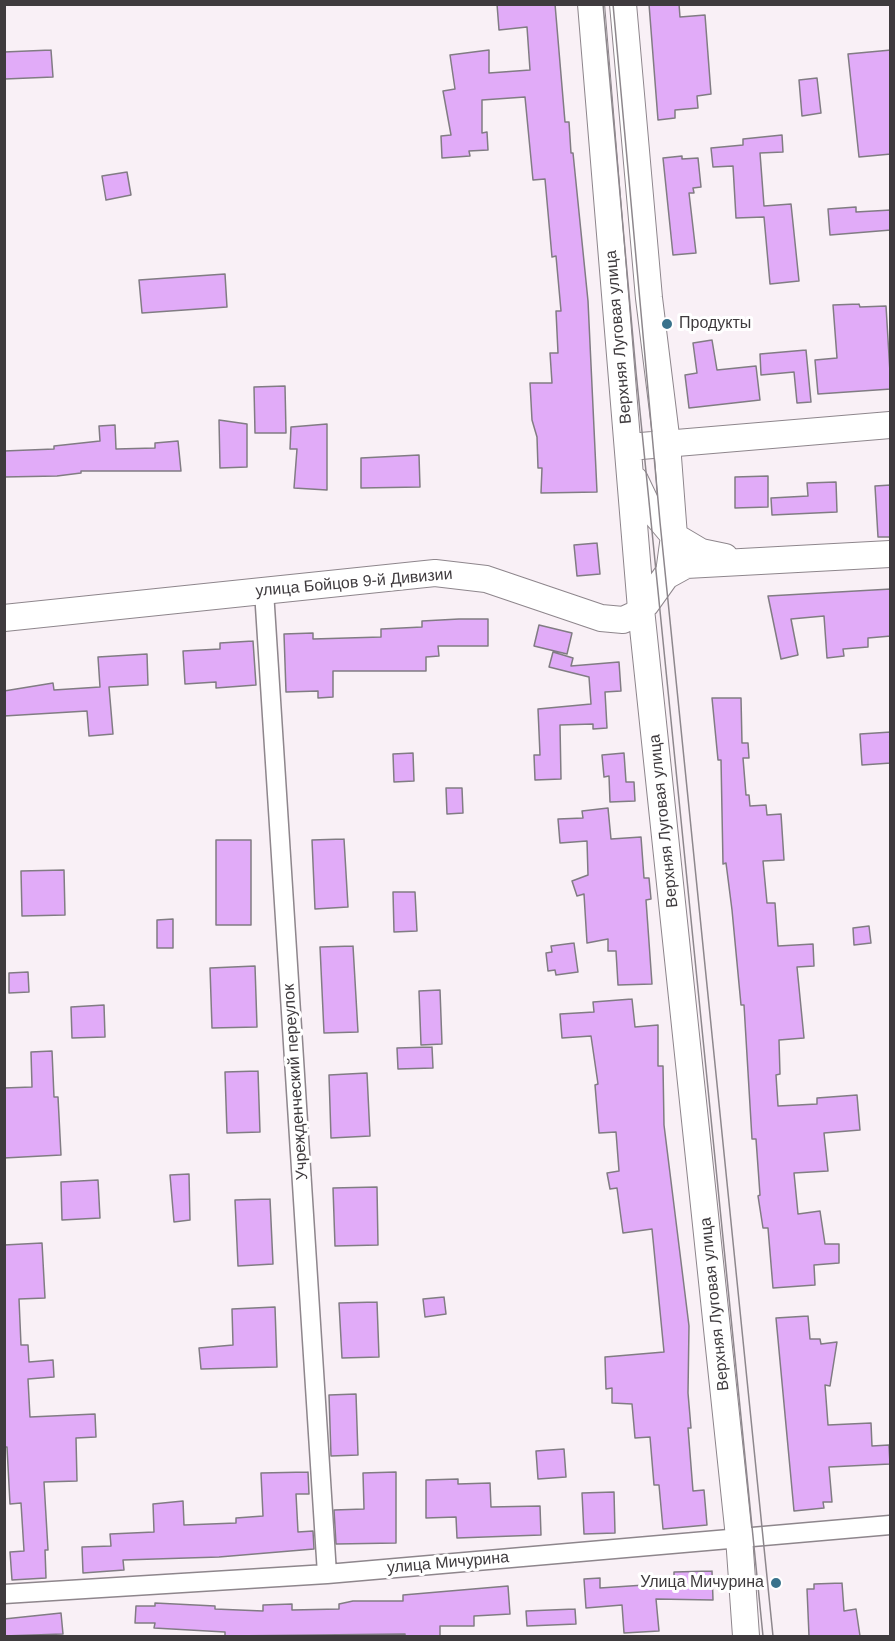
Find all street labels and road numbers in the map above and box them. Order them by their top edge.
street label: Верхняя Луговая улица [602,249,636,425]
street label: улица Бойцов 9-й Дивизии [255,565,453,601]
street label: Верхняя Луговая улица [645,733,683,909]
street label: Учрежденческий переулок [280,983,312,1181]
street label: Верхняя Луговая улица [696,1216,734,1392]
street label: улица Мичурина [386,1548,510,1578]

